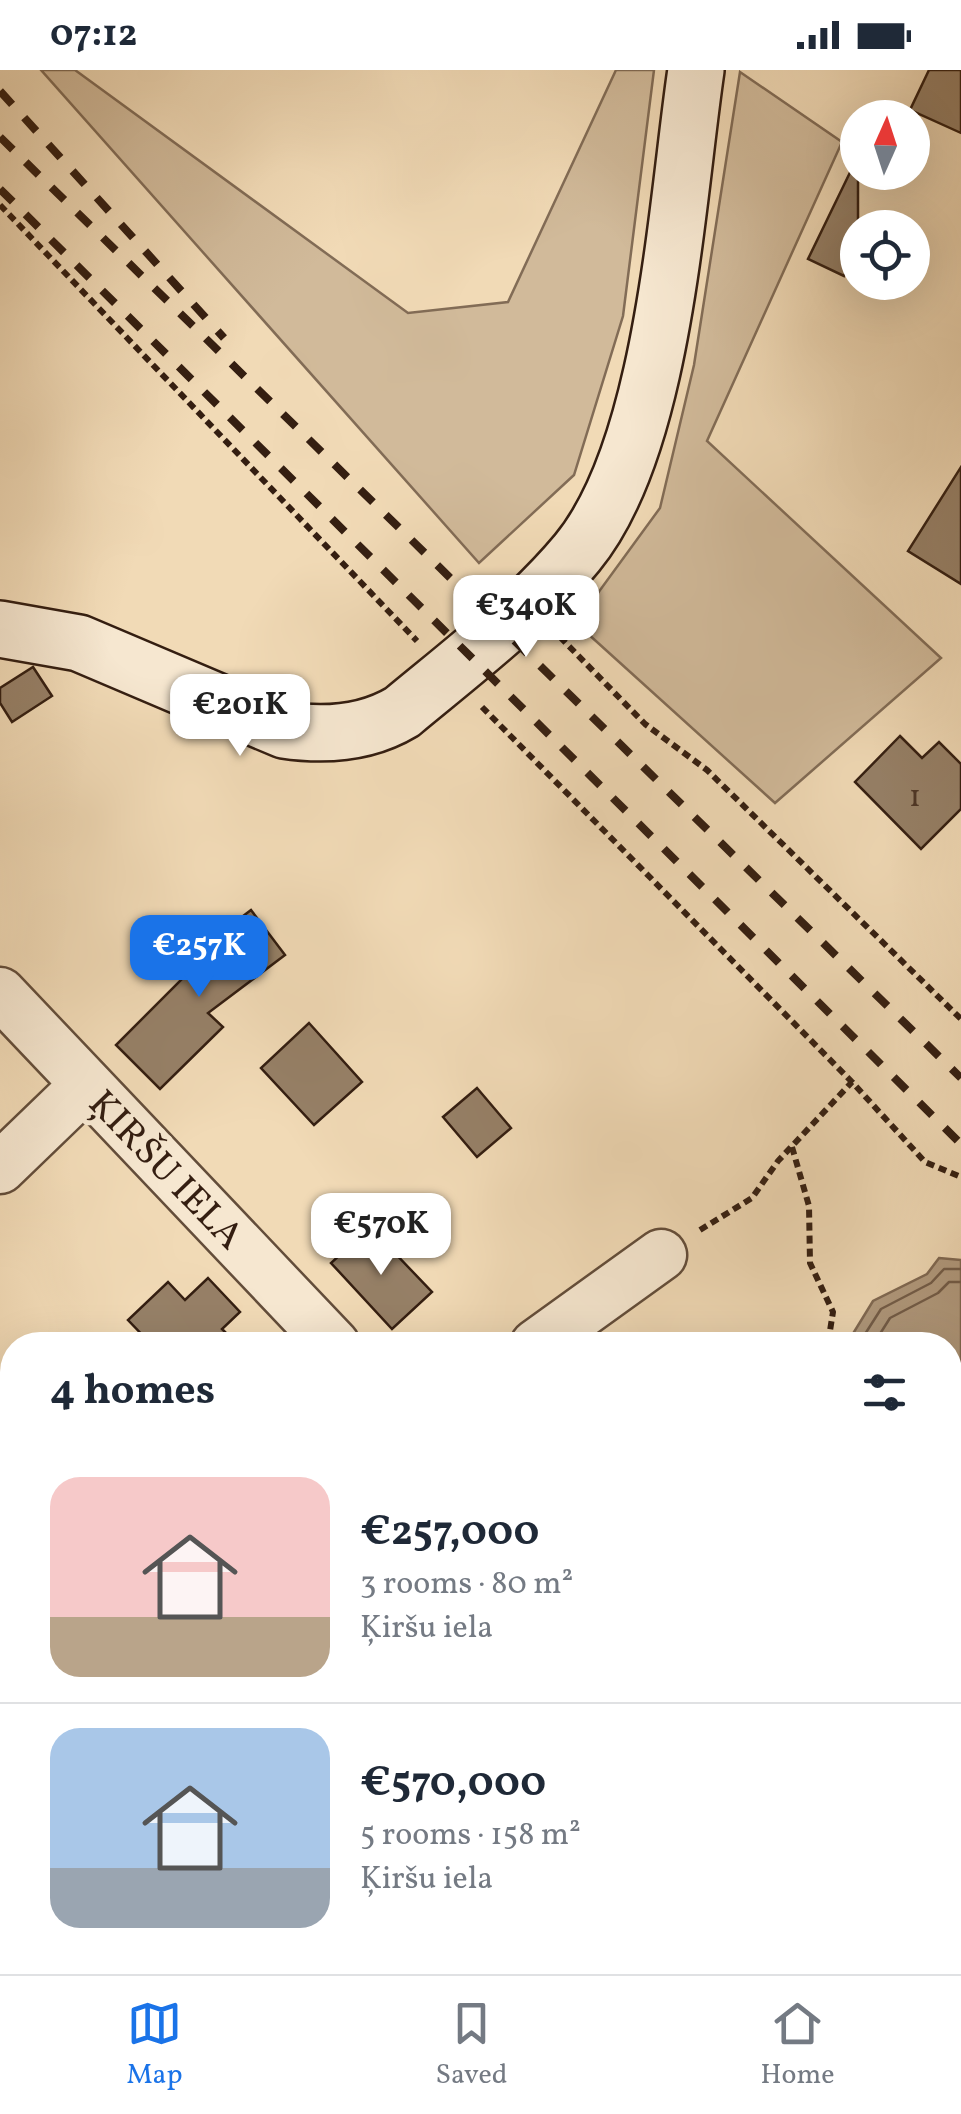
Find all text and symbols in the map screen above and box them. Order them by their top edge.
text: 07:12 [50,9,137,62]
north arrow [840,100,930,190]
map controls [840,100,930,300]
button: locate [840,210,930,300]
pin: €340K [456,575,596,660]
text: €340K [475,585,577,629]
pin: €201K [170,674,310,759]
text: €201K [192,684,288,728]
house number: 1 [909,776,921,820]
pin: €257K [129,915,269,1000]
text: €257K [152,925,246,969]
street label: ĶIRŠU IELA [75,1080,254,1263]
pin: €570K [311,1193,451,1278]
text: €570K [333,1203,429,1247]
text: 4 homes [50,1363,215,1422]
icon: filters [857,1365,912,1420]
text: €257,000 [360,1504,539,1563]
icon: home [130,1517,250,1637]
text: 3 rooms · 80 m² [360,1563,573,1607]
text: Ķiršu iela [360,1607,493,1651]
text: €570,000 [360,1755,546,1814]
icon: home [130,1768,250,1888]
text: 5 rooms · 158 m² [360,1814,581,1858]
text: Ķiršu iela [360,1858,493,1902]
tab: Map [126,1996,183,2095]
tab: Saved [435,1996,508,2095]
tab: Home [760,1996,835,2095]

